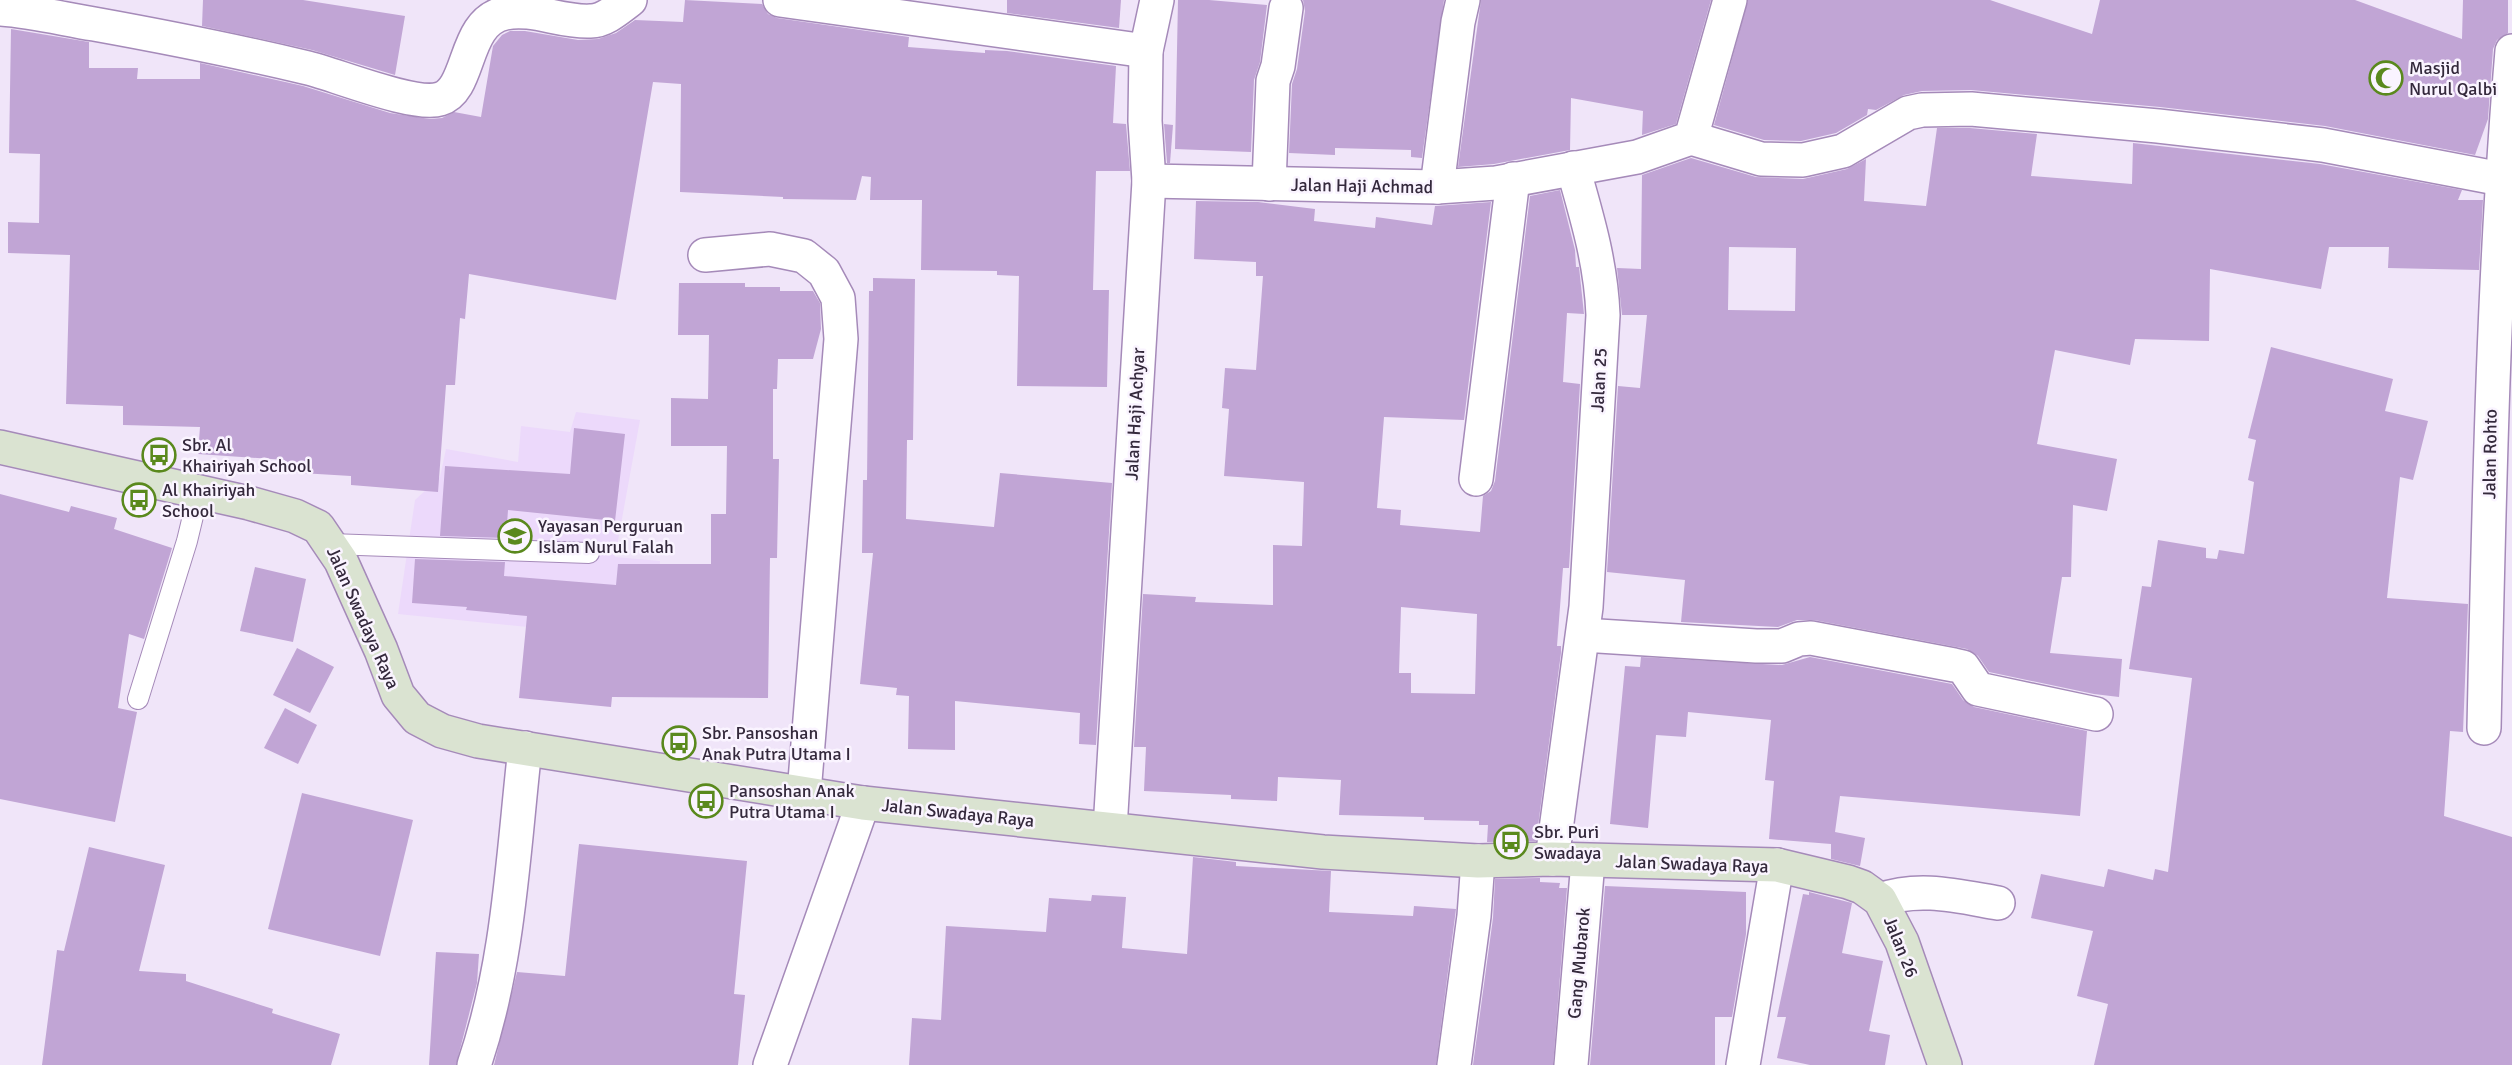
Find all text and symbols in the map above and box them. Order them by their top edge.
place label: Masjid Nurul Qalbi [2409,57,2497,100]
mosque icon: Masjid Nurul Qalbi [2368,60,2404,96]
street label: Jalan Haji Achmad [1291,174,1433,198]
street label: Jalan Haji Achyar [1121,347,1149,481]
street label: Jalan 25 [1586,347,1612,413]
street label: Jalan Rohto [2478,409,2502,499]
place label: Sbr. Al Khairiyah School [182,434,312,477]
bus stop icon: Sbr. Al Khairiyah School [141,437,177,473]
place label: Al Khairiyah School [162,479,255,522]
bus stop icon: Al Khairiyah School [121,482,157,518]
place label: Yayasan Perguruan Islam Nurul Falah [538,515,683,558]
school or university icon: Yayasan Perguruan Islam Nurul Falah [497,518,533,554]
street label: Jalan Swadaya Raya [322,544,404,692]
place label: Sbr. Pansoshan Anak Putra Utama I [702,722,851,765]
bus stop icon: Sbr. Pansoshan Anak Putra Utama I [661,725,697,761]
place label: Pansoshan Anak Putra Utama I [729,780,855,823]
bus stop icon: Pansoshan Anak Putra Utama I [688,783,724,819]
street label: Jalan Swadaya Raya [881,794,1035,832]
place label: Sbr. Puri Swadaya [1534,821,1601,864]
bus stop icon: Sbr. Puri Swadaya [1493,824,1529,860]
street label: Jalan Swadaya Raya [1615,850,1769,878]
street label: Gang Mubarok [1563,906,1595,1020]
street label: Jalan 26 [1879,913,1923,981]

